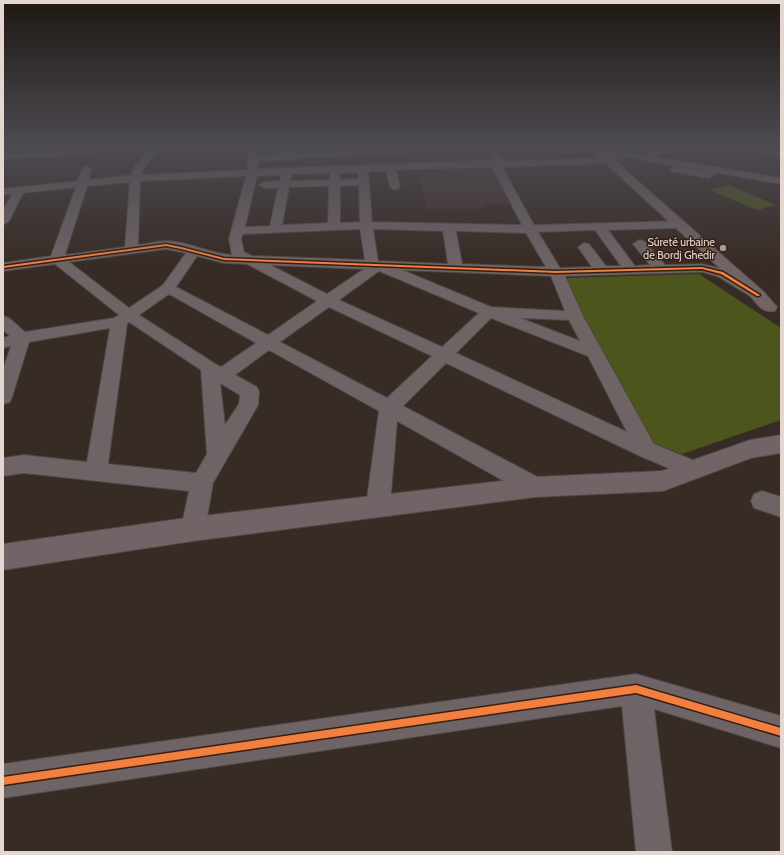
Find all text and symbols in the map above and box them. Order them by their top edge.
place label: Sûreté urbaine de Bordj Ghedir [643,235,716,262]
marker: Sûreté urbaine de Bordj Ghedir [718,243,728,253]

